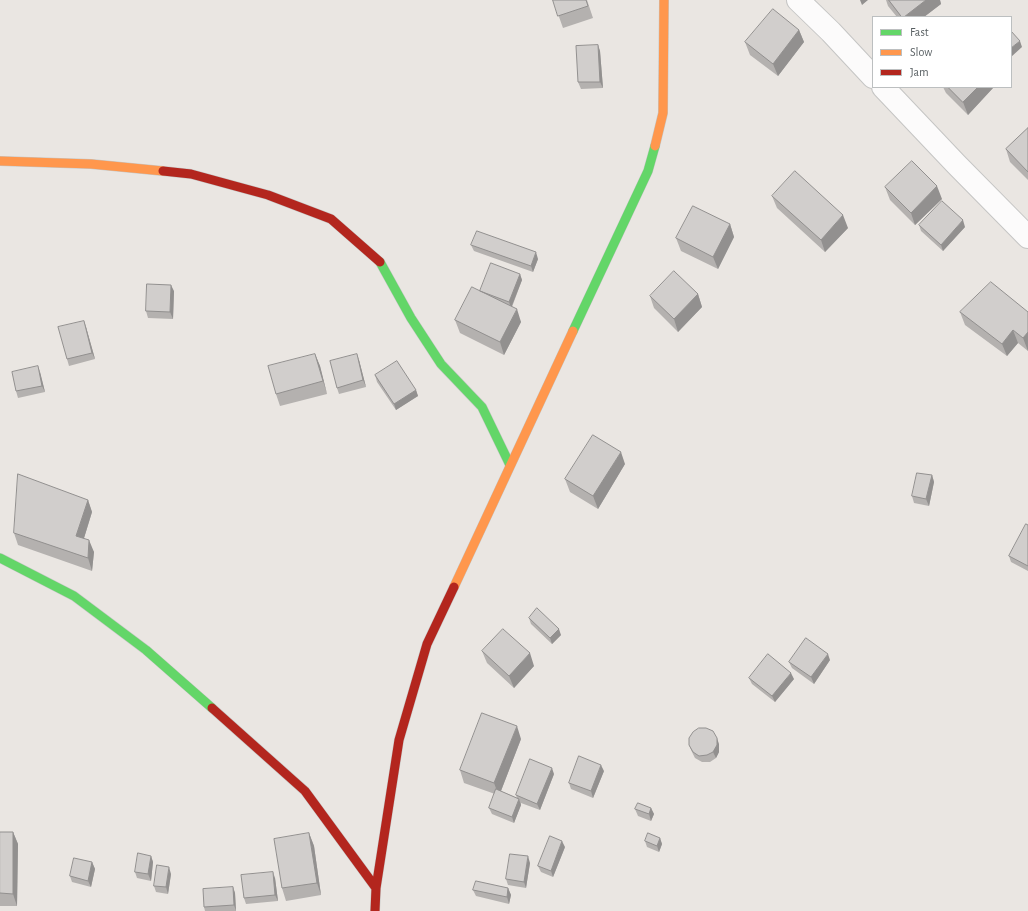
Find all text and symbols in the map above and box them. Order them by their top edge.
legend [872,16,1012,88]
text: Fast [910,26,929,38]
text: Slow [910,46,932,58]
text: Jam [910,66,929,78]

